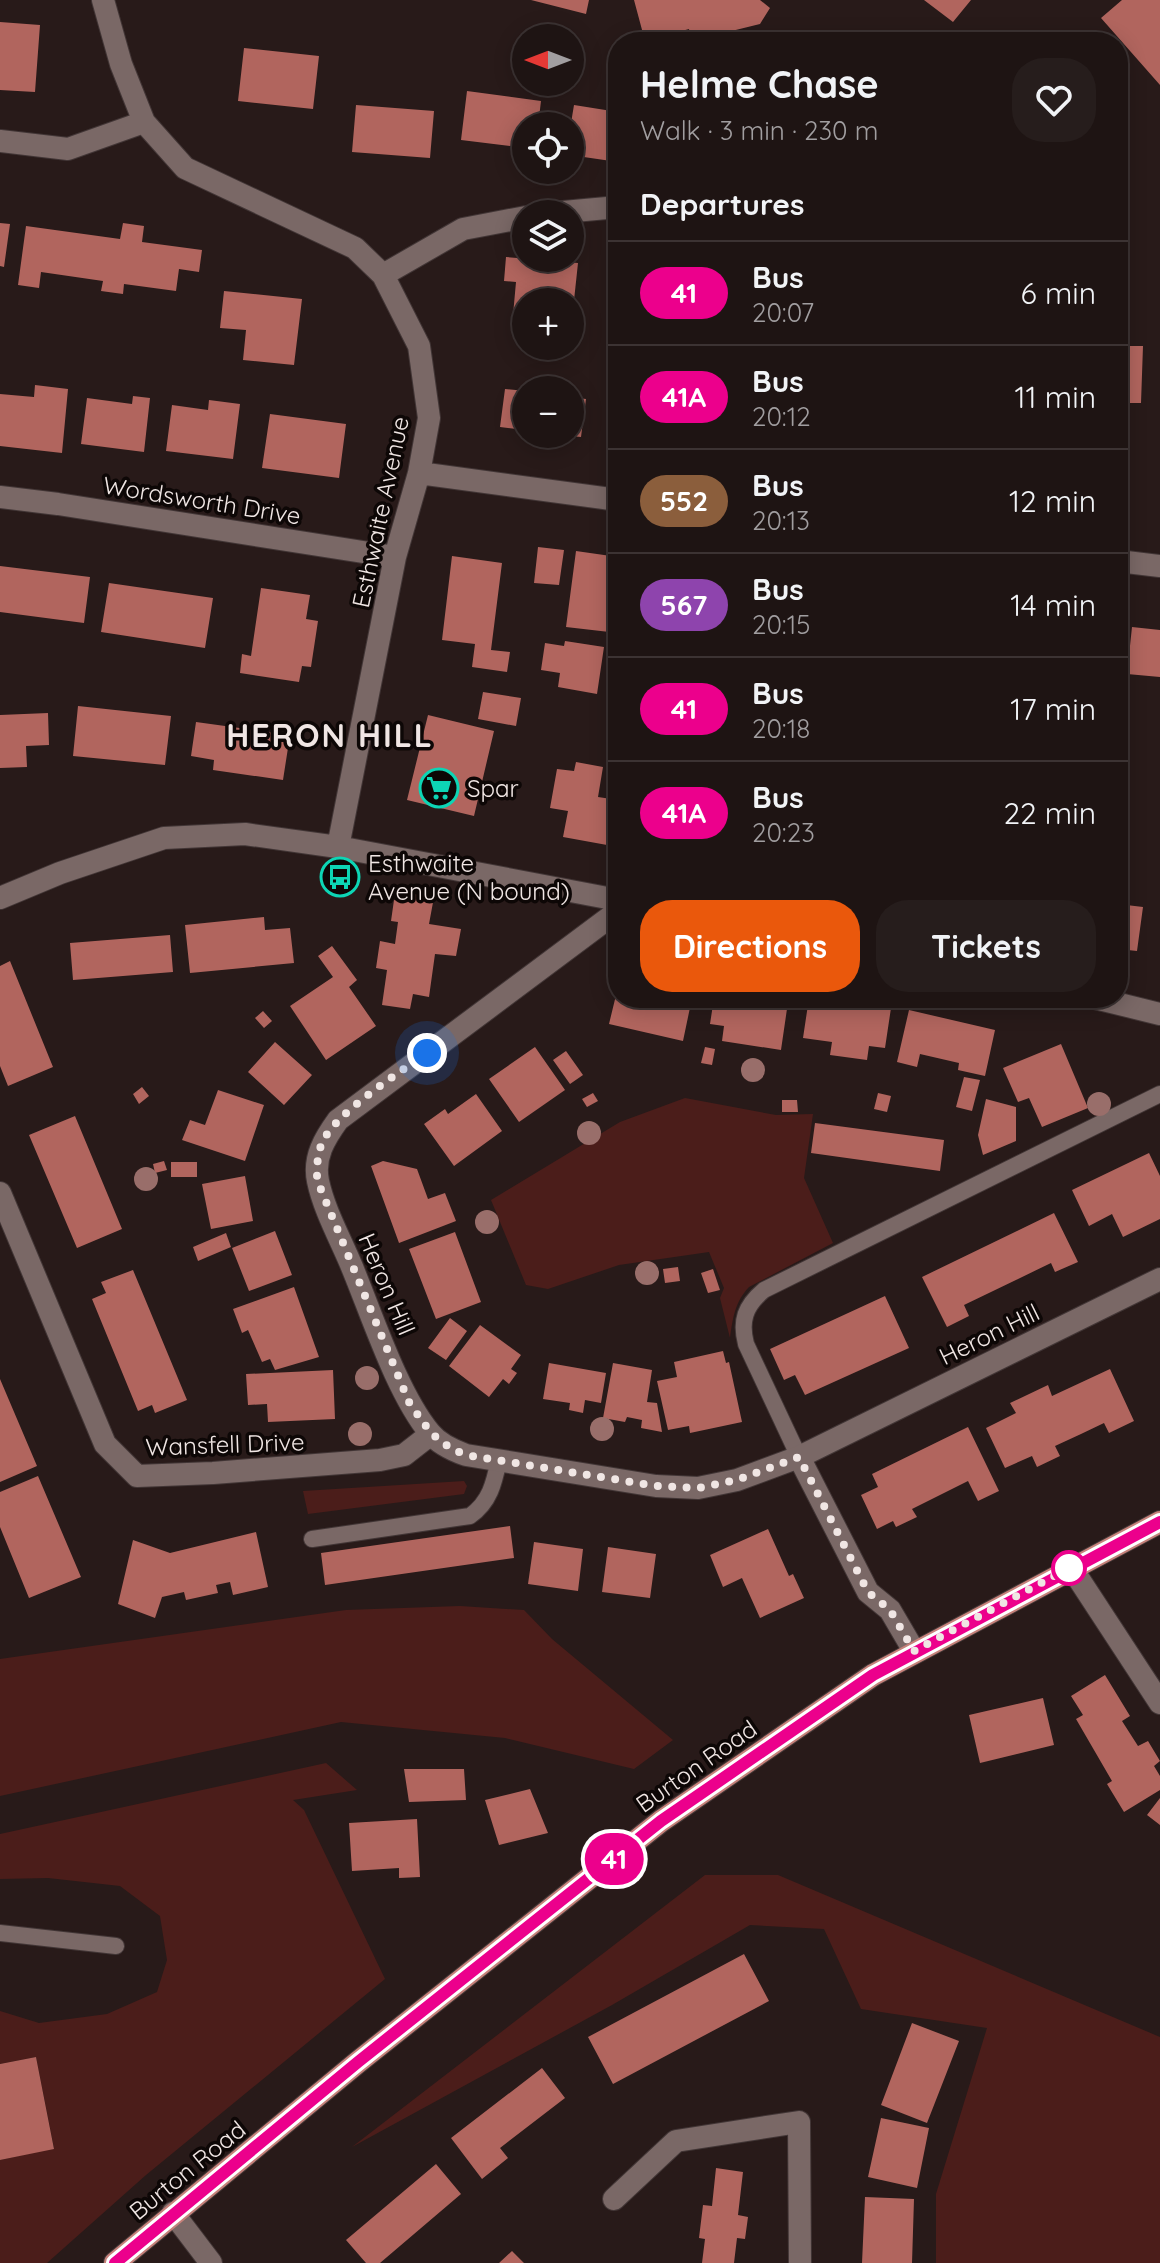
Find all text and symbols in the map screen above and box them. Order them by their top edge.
north arrow [512,24,584,96]
map controls [512,24,584,448]
button: heart [1012,58,1096,142]
text: Helme Chase [640,60,879,108]
button: locate [512,112,584,184]
text: Walk · 3 min · 230 m [640,114,878,147]
text: Departures [640,185,805,223]
button: layers [512,200,584,272]
text: Bus [752,258,804,296]
text: 6 min [1021,274,1096,312]
text: 41 [671,275,697,310]
button: + [512,288,584,360]
text: 20:07 [752,296,814,329]
text: Bus [752,362,804,400]
button: − [512,376,584,448]
text: 11 min [1014,378,1096,416]
text: 41A [662,379,706,414]
text: 20:12 [752,400,811,433]
street label: Esthwaite Avenue [345,414,415,610]
text: Bus [752,466,804,504]
street label: Wordsworth Drive [101,470,303,530]
text: 12 min [1009,482,1096,520]
text: 552 [660,483,708,518]
text: 20:13 [752,504,810,537]
text: Bus [752,570,804,608]
text: 14 min [1010,586,1096,624]
text: 567 [661,587,707,622]
text: 20:15 [752,608,811,641]
text: Bus [752,674,804,712]
text: 17 min [1010,690,1096,728]
text: 41 [671,691,697,726]
text: 20:18 [752,712,810,745]
district label: HERON HILL [226,715,434,755]
supermarket icon: Spar [418,767,460,809]
place label: Spar [467,773,519,803]
text: Bus [752,778,804,816]
text: 22 min [1003,794,1096,832]
text: 41A [662,795,706,830]
text: 20:23 [752,816,815,849]
place label: Esthwaite Avenue (N bound) [368,848,570,906]
bus stop icon: Esthwaite Avenue (N bound) [319,856,361,898]
button: Directions [640,900,860,992]
button: Tickets [876,900,1096,992]
your location [407,1033,447,1073]
street label: Heron Hill [352,1228,422,1340]
street label: Heron Hill [934,1297,1044,1371]
street label: Wansfell Drive [145,1426,305,1462]
unlabelled marker [1052,1551,1086,1585]
street label: Burton Road [630,1713,762,1819]
line badge: 41 [578,1833,650,1885]
text: 41 [601,1841,627,1876]
street label: Burton Road [123,2114,251,2226]

